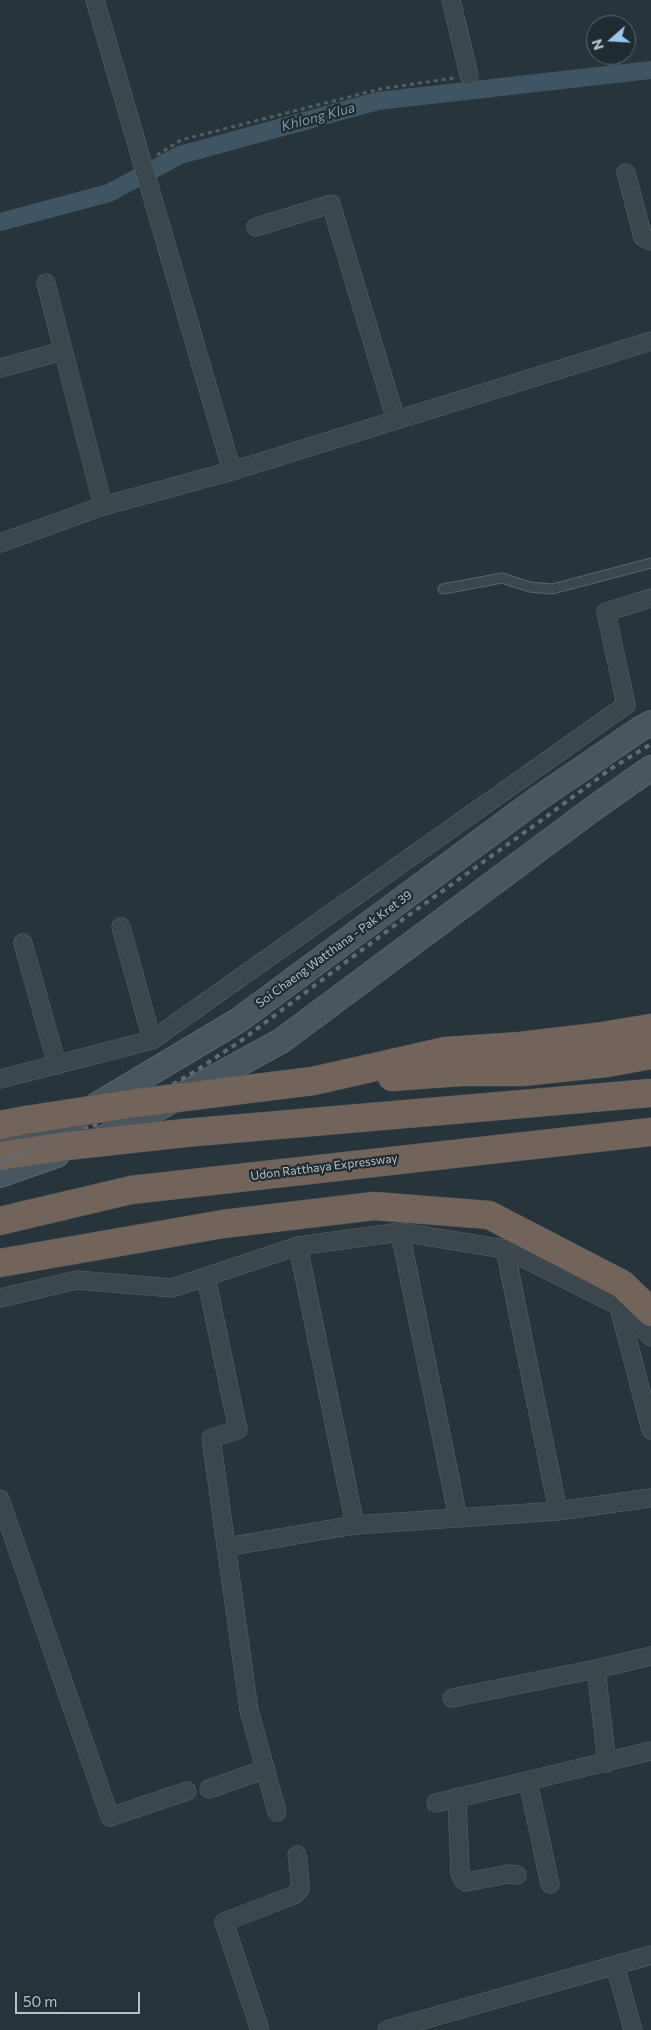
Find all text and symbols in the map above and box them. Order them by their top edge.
north arrow [586,15,636,65]
text: N [588,37,607,52]
water label: Khlong Klua [279,99,357,135]
street label: Soi Chaeng Watthana - Pak Kret 39 [253,887,415,1011]
street label: Udon Ratthaya Expressway [250,1151,398,1183]
scale bar [18,1982,142,2014]
text: 50 m [23,1992,57,2010]

